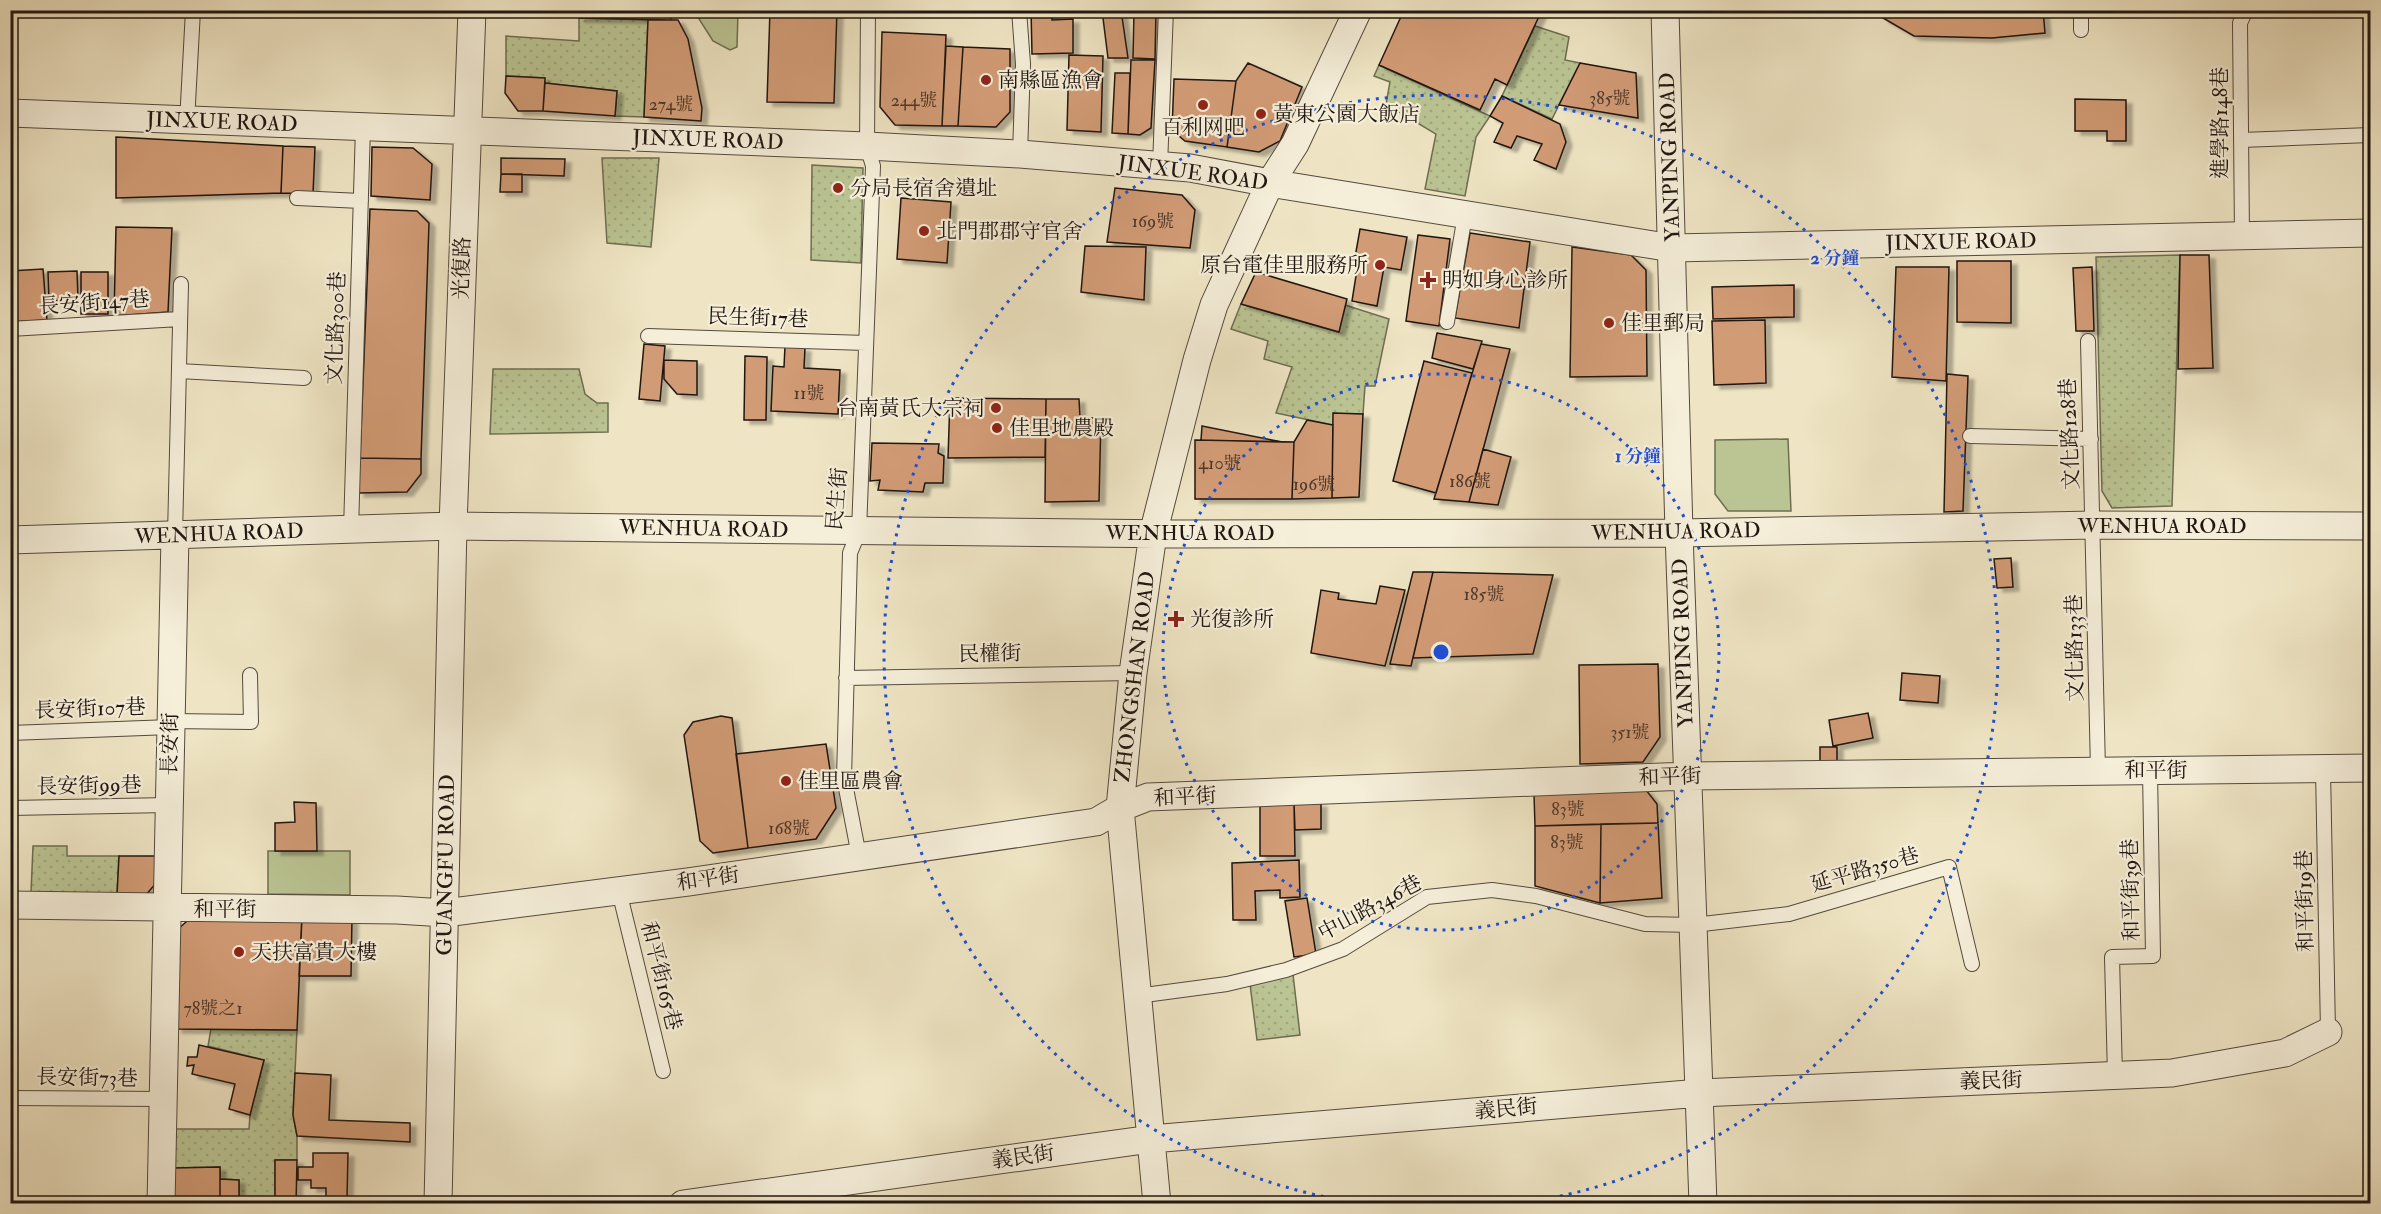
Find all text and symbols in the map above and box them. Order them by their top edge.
place label: 南縣區漁會 [998,67,1103,94]
street label: 進學路148巷 [2207,67,2234,179]
street label: YANPING ROAD [1654,72,1686,242]
marker: 南縣區漁會 [979,73,993,87]
house number: 385號 [1589,87,1631,110]
house number: 244號 [891,89,937,112]
house number: 274號 [649,93,693,116]
marker: 百利网吧 [1196,98,1210,112]
place label: 黃東公園大飯店 [1273,101,1420,128]
street label: JINXUE ROAD [145,106,298,138]
marker: 黃東公園大飯店 [1254,107,1268,121]
place label: 百利网吧 [1161,114,1245,141]
street label: JINXUE ROAD [631,124,784,156]
street label: JINXUE ROAD [1115,149,1270,197]
place label: 分局長宿舍遺址 [850,175,997,202]
marker: 分局長宿舍遺址 [831,181,845,195]
house number: 169號 [1132,210,1174,233]
place label: 北門郡郡守官舍 [936,218,1083,245]
marker: 北門郡郡守官舍 [917,224,931,238]
street label: JINXUE ROAD [1884,227,2037,257]
street label: 光復路 [447,236,477,300]
text: 2 分鐘 [1811,247,1859,270]
place label: 原台電佳里服務所 [1200,252,1368,279]
marker: 原台電佳里服務所 [1373,258,1387,272]
place label: 明如身心診所 [1442,267,1568,294]
street label: 文化路300巷 [321,271,351,385]
marker: 明如身心診所 [1419,271,1437,289]
street label: 長安街147巷 [37,286,151,320]
street label: 民生街17巷 [707,303,809,333]
place label: 佳里郵局 [1621,310,1705,337]
marker: 佳里郵局 [1602,316,1616,330]
street label: 文化路128巷 [2055,378,2085,490]
house number: 11號 [794,382,824,405]
place label: 台南黃氏大宗祠 [837,395,984,422]
marker: 台南黃氏大宗祠 [989,401,1003,415]
place label: 佳里地農殿 [1009,415,1114,442]
marker: 佳里地農殿 [990,421,1004,435]
text: 1 分鐘 [1615,445,1661,468]
house number: 410號 [1198,452,1242,475]
street label: 民生街 [821,466,853,532]
house number: 186號 [1449,470,1491,493]
house number: 196號 [1293,473,1335,496]
street label: WENHUA ROAD [2076,513,2247,540]
street label: WENHUA ROAD [618,514,789,544]
street label: WENHUA ROAD [1590,517,1761,547]
street label: WENHUA ROAD [133,518,304,550]
street label: WENHUA ROAD [1104,520,1275,547]
street label: YANPING ROAD [1667,558,1699,728]
street label: ZHONGSHAN ROAD [1109,570,1161,784]
house number: 185號 [1464,583,1504,606]
street label: 文化路133巷 [2061,594,2089,702]
place label: 光復診所 [1190,606,1274,633]
marker: 光復診所 [1167,610,1185,628]
street label: 民權街 [958,640,1022,668]
centre of rings [1431,642,1451,662]
street label: 長安街107巷 [34,694,146,724]
street label: 長安街 [156,712,184,776]
house number: 351號 [1610,721,1650,744]
street label: 和平街 [2125,757,2188,784]
street label: 和平街 [1638,762,1702,792]
place label: 佳里區農會 [798,768,903,795]
street label: 長安街99巷 [36,772,142,800]
street label: GUANGFU ROAD [431,774,461,956]
marker: 佳里區農會 [779,774,793,788]
street label: 和平街 [1153,782,1217,812]
house number: 83號 [1551,798,1585,821]
house number: 168號 [768,817,810,840]
house number: 83號 [1550,831,1584,854]
street label: 和平街39巷 [2117,838,2145,942]
street label: 延平路350巷 [1808,842,1922,898]
street label: 和平街19巷 [2291,850,2319,952]
street label: 和平街 [675,861,741,897]
street label: 中山路346巷 [1313,869,1427,947]
street label: 和平街 [194,896,257,923]
street label: 和平街165巷 [634,919,688,1033]
place label: 天扶富貴大樓 [251,939,377,966]
marker: 天扶富貴大樓 [232,945,246,959]
house number: 78號之1 [183,997,243,1020]
street label: 長安街73巷 [36,1064,138,1092]
street label: 義民街 [1959,1066,2023,1096]
street label: 義民街 [1473,1093,1539,1125]
street label: 義民街 [990,1139,1056,1175]

